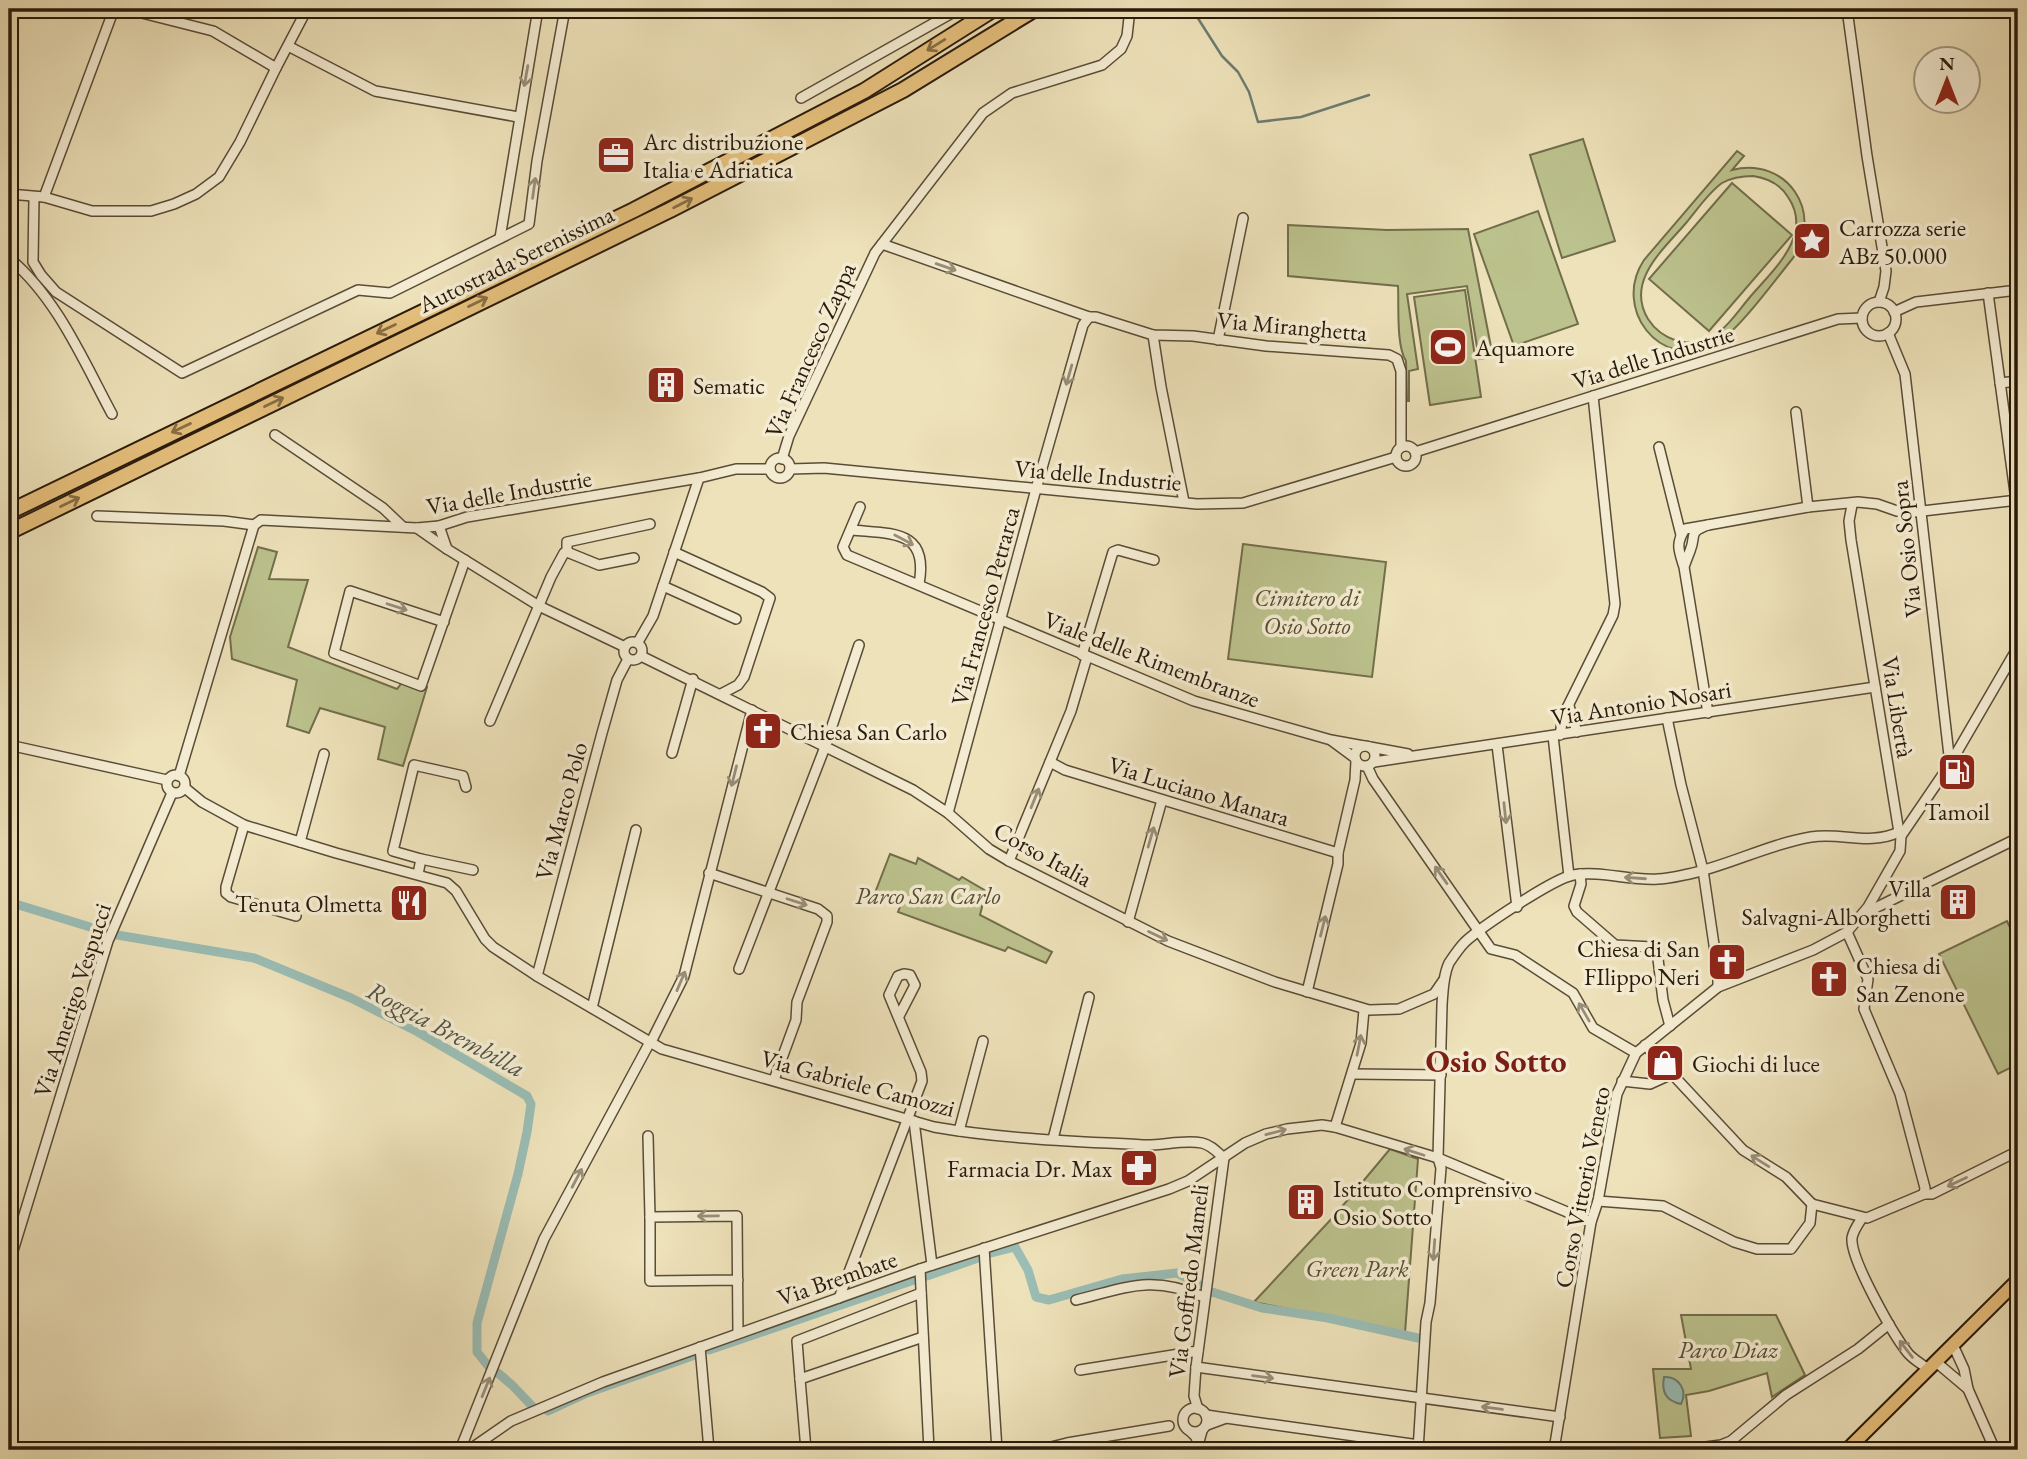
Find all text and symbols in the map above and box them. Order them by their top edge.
one-way arrow [927,39,947,53]
north arrow [1912,46,1982,116]
text: N [1939,51,1955,76]
one-way arrow [519,64,532,87]
place label: Arc distribuzione Italia e Adriatica [642,126,803,185]
office icon: Arc distribuzione Italia e Adriatica [595,134,637,176]
one-way arrow [527,177,540,200]
one-way arrow [673,196,693,210]
street label: Autostrada Serenissima [412,198,619,320]
place label: Carrozza serie ABz 50.000 [1838,212,1966,271]
place icon: Carrozza serie ABz 50.000 [1791,220,1833,262]
street label: Via Francesco Zappa [757,257,863,443]
one-way arrow [935,262,957,274]
one-way arrow [467,294,488,308]
street label: Via Miranghetta [1216,304,1369,348]
street label: Via delle Industrie [1568,318,1738,396]
one-way arrow [376,323,397,336]
sports icon: Aquamore [1427,326,1469,368]
place label: Aquamore [1474,332,1574,363]
building icon: Sematic [645,364,687,406]
one-way arrow [1061,364,1074,386]
place label: Sematic [693,370,765,401]
one-way arrow [263,395,284,408]
one-way arrow [171,422,192,436]
street label: Via delle Industrie [1013,452,1183,498]
street label: Via delle Industrie [424,462,594,522]
street label: Via Osio Sopra [1883,479,1929,619]
one-way arrow [59,495,80,509]
street label: Via Francesco Petrarca [944,503,1027,709]
one-way arrow [893,533,913,547]
park label: Cimitero di Osio Sotto [1254,582,1361,641]
one-way arrow [385,602,407,614]
street label: Viale delle Rimembranze [1040,604,1264,714]
street label: Via Libertà [1875,654,1921,761]
street label: Via Antonio Nosari [1549,673,1733,733]
church icon: Chiesa San Carlo [742,710,784,752]
place label: Chiesa San Carlo [790,716,947,747]
street label: Via Marco Polo [528,738,594,884]
street label: Via Luciano Manara [1105,749,1294,833]
fuel station icon: Tamoil [1936,751,1978,793]
one-way arrow [727,764,740,787]
one-way arrow [1030,787,1043,809]
place label: Tamoil [1924,796,1990,827]
one-way arrow [1499,801,1512,824]
street label: Corso Italia [988,814,1098,894]
one-way arrow [1146,826,1159,848]
one-way arrow [1434,866,1448,886]
one-way arrow [1624,871,1647,884]
place label: Villa Salvagni-Alborghetti [1741,873,1931,932]
park label: Parco San Carlo [855,880,1001,911]
building icon: Villa Salvagni-Alborghetti [1937,881,1979,923]
restaurant icon: Tenuta Olmetta [388,882,430,924]
place label: Tenuta Olmetta [235,888,382,919]
one-way arrow [786,897,808,909]
street label: Via Amerigo Vespucci [26,899,118,1101]
one-way arrow [1317,915,1330,937]
one-way arrow [1147,930,1168,944]
place label: Chiesa di San FIlippo Neri [1577,933,1700,992]
church icon: Chiesa di San FIlippo Neri [1706,941,1748,983]
place label: Chiesa di San Zenone [1856,950,1965,1009]
church icon: Chiesa di San Zenone [1808,958,1850,1000]
one-way arrow [675,971,688,992]
water label: Roggia Brembilla [361,973,531,1085]
one-way arrow [1577,1003,1591,1023]
one-way arrow [1353,1034,1367,1057]
district label: Osio Sotto [1425,1040,1567,1082]
street label: Via Gabriele Camozzi [758,1042,958,1124]
shop icon: Giochi di luce [1644,1042,1686,1084]
place label: Giochi di luce [1692,1048,1820,1079]
street label: Corso Vittorio Veneto [1547,1083,1617,1291]
one-way arrow [1264,1125,1287,1138]
one-way arrow [1404,1145,1426,1157]
pharmacy icon: Farmacia Dr. Max [1118,1147,1160,1189]
place label: Farmacia Dr. Max [947,1153,1113,1184]
one-way arrow [1751,1153,1771,1167]
one-way arrow [570,1169,584,1189]
place label: Istituto Comprensivo Osio Sotto [1333,1173,1532,1232]
one-way arrow [1947,1176,1968,1189]
building icon: Istituto Comprensivo Osio Sotto [1285,1181,1327,1223]
street label: Via Goffredo Mameli [1161,1182,1215,1380]
one-way arrow [697,1210,720,1223]
one-way arrow [1427,1238,1440,1261]
street label: Via Brembate [773,1243,901,1313]
park label: Green Park [1305,1253,1409,1284]
park label: Parco Diaz [1678,1334,1778,1365]
one-way arrow [1899,1339,1914,1358]
one-way arrow [1252,1370,1274,1383]
one-way arrow [480,1376,493,1398]
one-way arrow [1482,1401,1504,1414]

